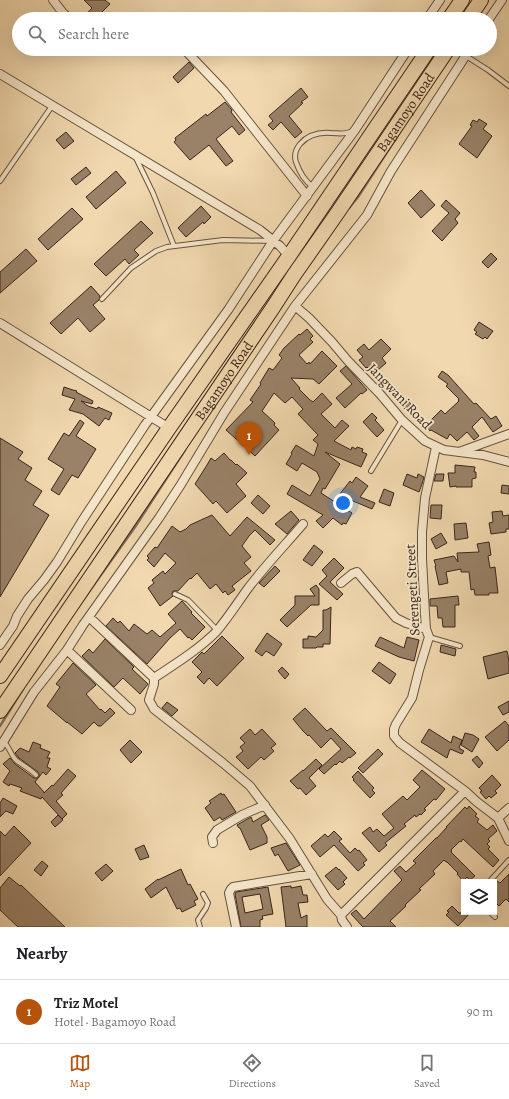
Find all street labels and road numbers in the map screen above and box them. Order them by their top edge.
street label: Bagamoyo Road [372,69,439,156]
street label: Bagamoyo Road [190,337,258,424]
street label: Jangwani Road [363,359,436,434]
street label: Serengeti Street [401,543,424,636]

